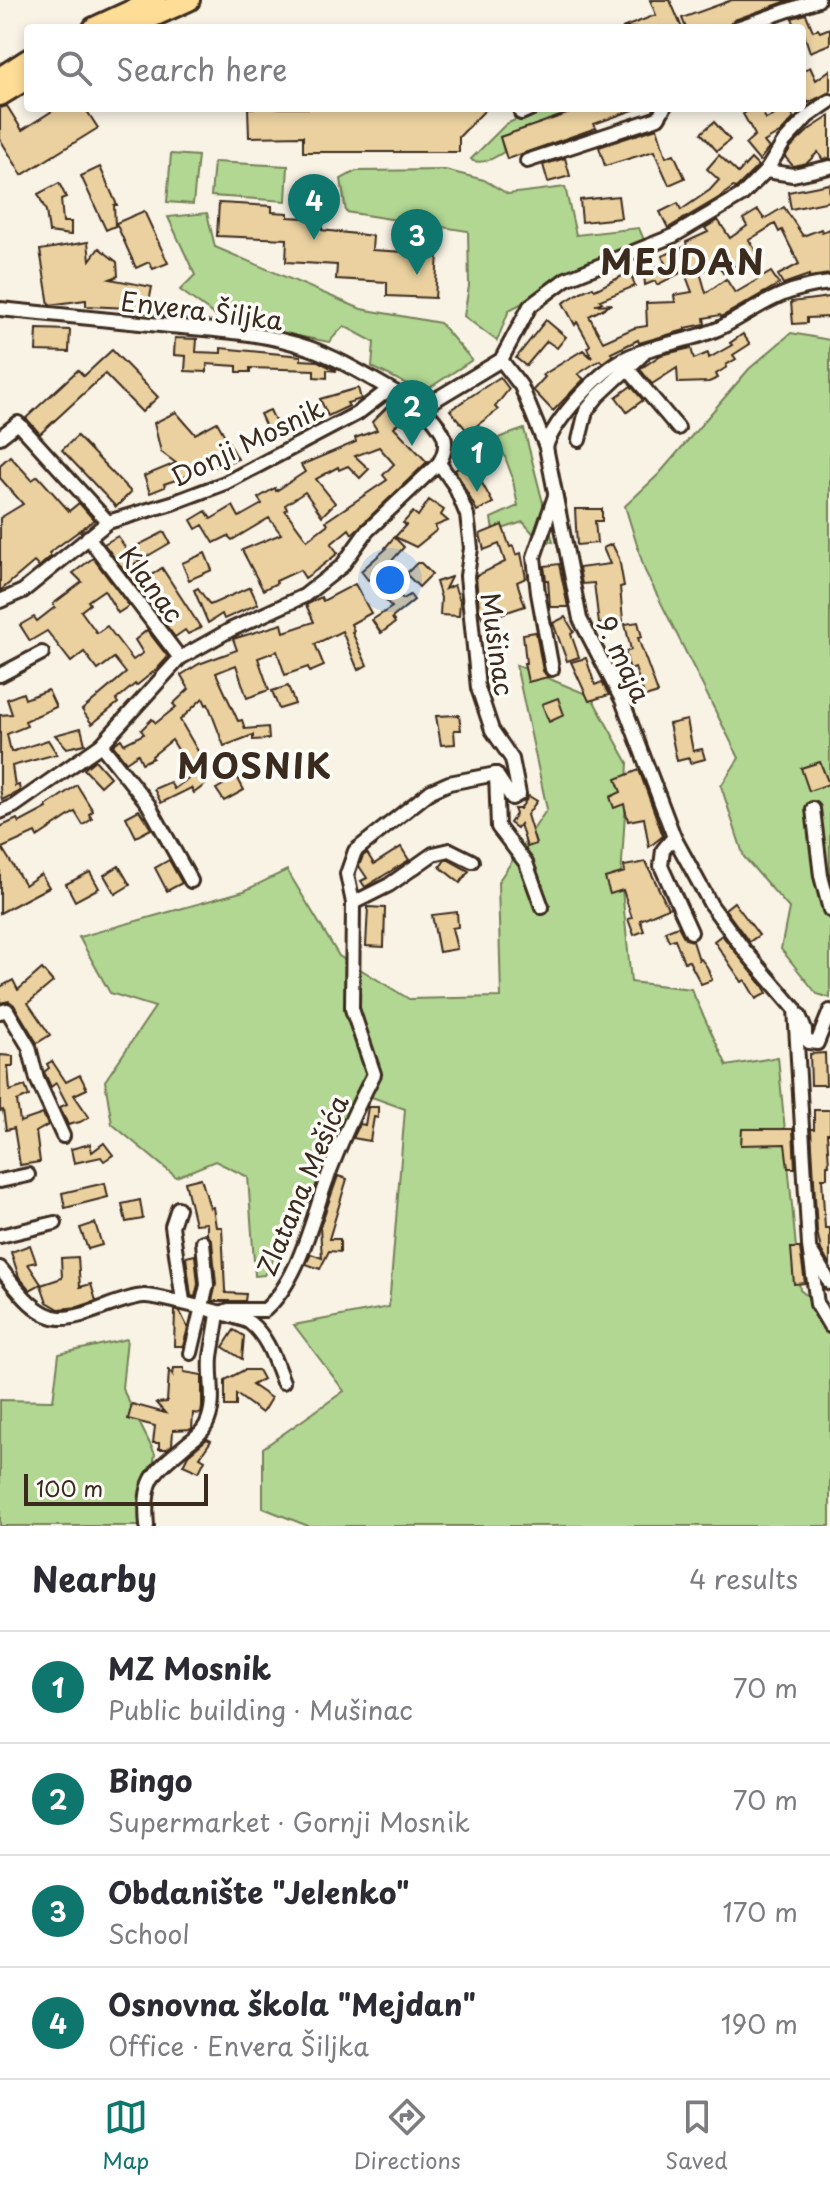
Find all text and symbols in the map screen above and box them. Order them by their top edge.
search box [24,24,806,112]
icon: search [52,46,96,90]
text: Search here [116,46,288,91]
pin: 4 [288,174,340,240]
pin: 3 [391,209,443,275]
district label: MEJDAN [600,235,766,287]
street label: Envera Šiljka [119,281,286,339]
pin: 2 [386,380,438,446]
street label: Donji Mosnik [164,388,330,496]
pin: 1 [451,426,503,492]
street label: Klanac [110,538,194,630]
your location [370,560,410,600]
street label: Mušinac [471,590,525,698]
street label: 9. maja [587,609,661,709]
district label: MOSNIK [177,739,333,791]
street label: Zlatana Mešića [246,1088,358,1281]
scale bar [24,1470,208,1506]
text: 100 m [36,1471,103,1504]
text: Nearby [32,1552,157,1604]
text: 4 results [689,1559,798,1598]
text: MZ Mosnik [108,1645,271,1690]
text: 1 [52,1668,64,1707]
text: 70 m [733,1668,798,1707]
text: Public building · Mušinac [108,1690,413,1729]
text: Bingo [108,1757,192,1802]
text: 2 [49,1780,67,1819]
text: 70 m [733,1780,798,1819]
text: Supermarket · Gornji Mosnik [108,1802,470,1841]
text: Obdanište "Jelenko" [108,1869,410,1914]
text: 3 [49,1892,67,1931]
text: 170 m [723,1892,798,1931]
text: School [108,1914,190,1953]
text: Osnovna škola "Mejdan" [108,1981,476,2026]
text: 4 [49,2004,67,2043]
text: 190 m [721,2004,798,2043]
text: Office · Envera Šiljka [108,2026,369,2065]
tab: Map [102,2095,149,2176]
tab: Directions [354,2095,461,2176]
tab: Saved [665,2095,728,2176]

